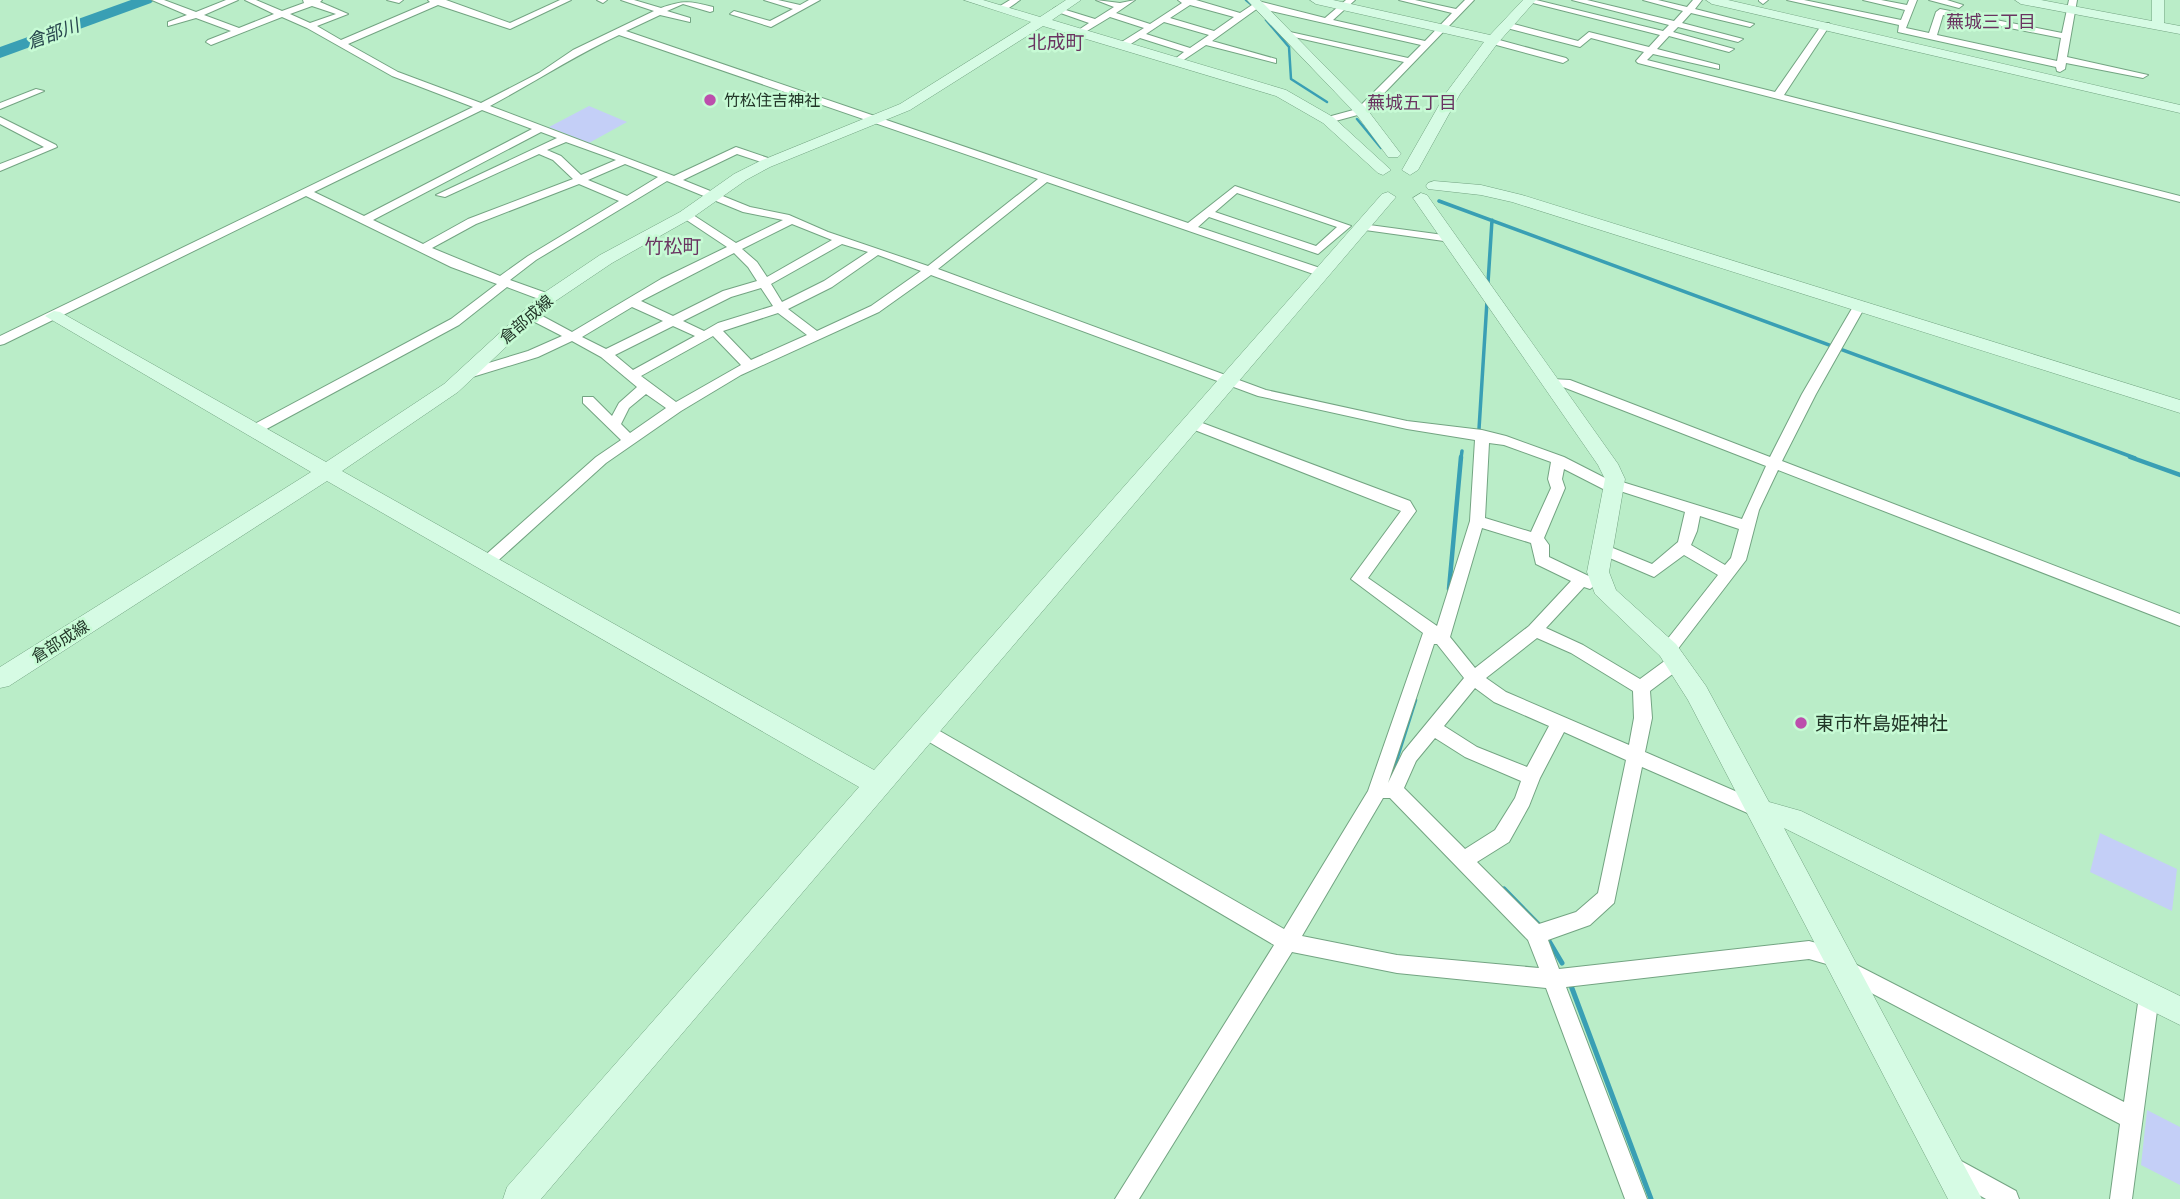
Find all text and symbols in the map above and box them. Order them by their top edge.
district label: 蕪城三丁目 [1946,11,2036,33]
water label: 倉部川 [24,14,84,54]
district label: 北成町 [1027,31,1085,55]
place label: 竹松住吉神社 [724,91,820,111]
marker: 竹松住吉神社 [702,92,718,108]
district label: 蕪城五丁目 [1367,92,1457,114]
district label: 竹松町 [644,235,702,259]
street label: 倉部成線 [496,291,557,348]
street label: 倉部成線 [28,616,93,667]
place label: 東市杵島姫神社 [1815,712,1948,736]
marker: 東市杵島姫神社 [1793,715,1809,731]

